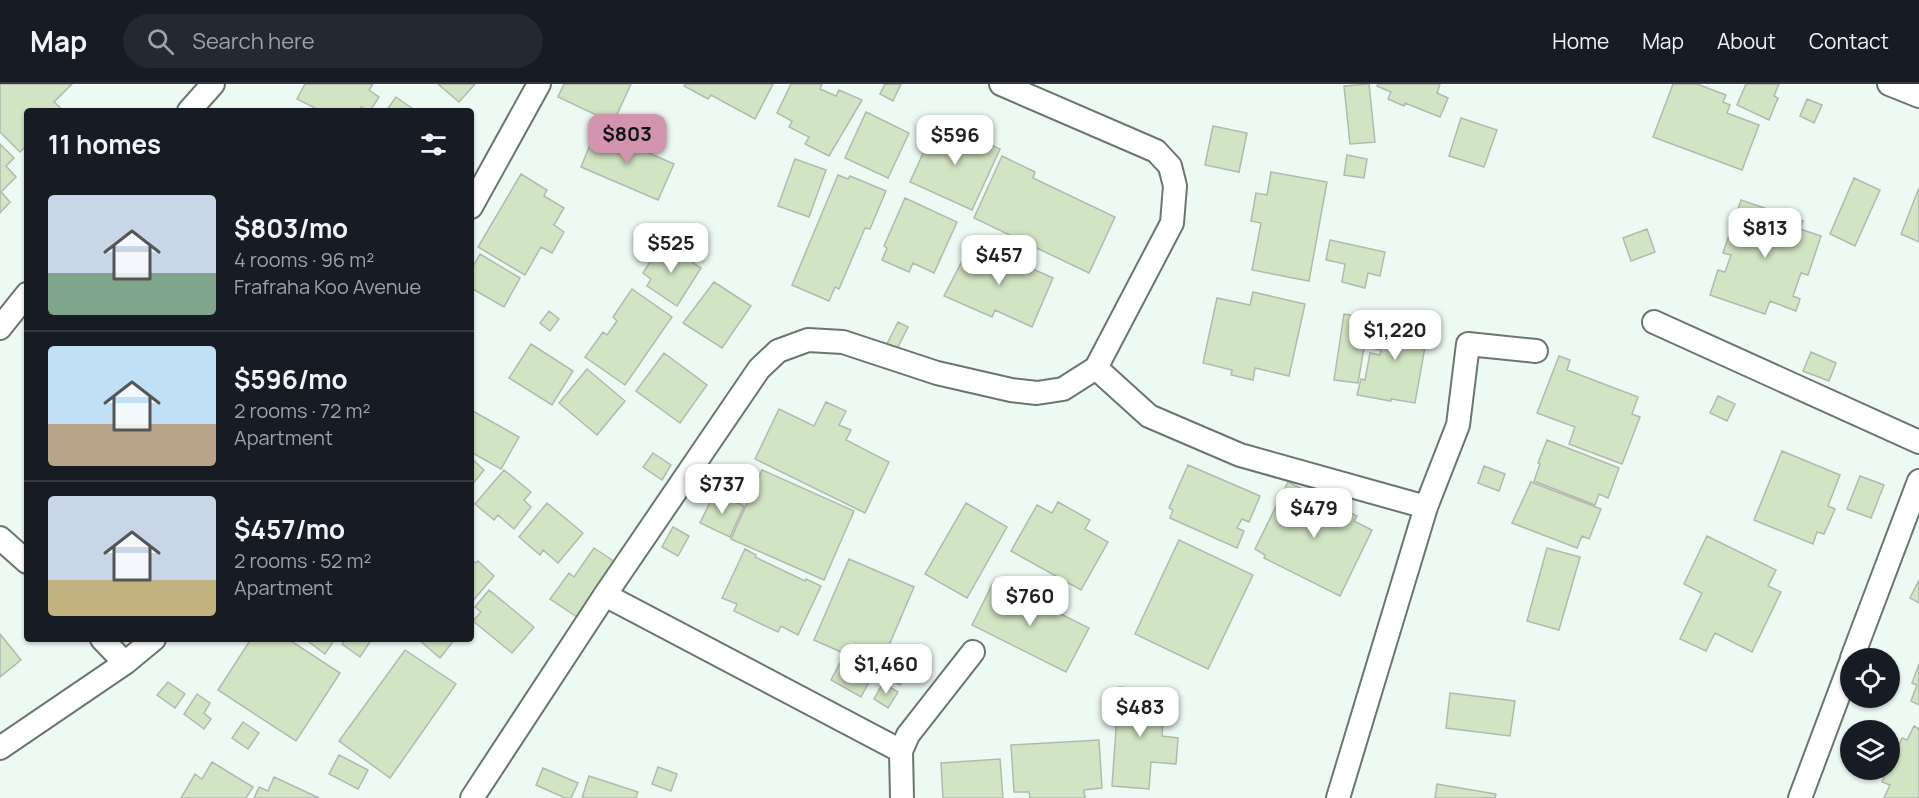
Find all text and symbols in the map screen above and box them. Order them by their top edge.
search box [123,14,543,68]
text: Map [30,22,87,60]
icon: search [144,25,177,58]
text: Search here [192,26,315,56]
text: Home [1552,27,1609,55]
text: Map [1642,27,1684,55]
text: About [1717,27,1776,55]
text: Contact [1809,27,1889,55]
pin: $803 [591,114,663,165]
pin: $596 [919,115,991,166]
text: $803 [602,120,652,147]
text: $596 [930,121,980,148]
text: 11 homes [48,126,161,162]
icon: filters [417,128,450,161]
pin: $813 [1729,208,1801,259]
text: $803/mo [234,210,348,246]
text: $813 [1742,214,1788,241]
icon: home [96,219,168,291]
pin: $525 [635,223,707,274]
text: $525 [647,229,695,256]
pin: $457 [963,235,1035,286]
text: $457 [975,241,1023,268]
text: 4 rooms · 96 m² [234,246,374,273]
text: Frafraha Koo Avenue [234,273,421,300]
pin: $1,220 [1346,310,1444,361]
text: $1,220 [1363,316,1427,343]
text: $596/mo [234,361,348,397]
icon: home [96,370,168,442]
text: 2 rooms · 72 m² [234,397,370,424]
text: Apartment [234,424,333,451]
pin: $737 [686,464,758,515]
text: $737 [699,470,745,497]
pin: $479 [1278,488,1350,539]
text: $479 [1290,494,1338,521]
text: $457/mo [234,511,345,547]
icon: home [96,520,168,592]
text: 2 rooms · 52 m² [234,547,371,574]
text: Apartment [234,574,333,601]
pin: $760 [994,576,1066,627]
text: $760 [1006,582,1054,609]
pin: $1,460 [837,644,935,695]
map controls [1840,648,1900,780]
button: locate [1840,648,1900,708]
text: $1,460 [854,650,918,677]
pin: $483 [1104,687,1176,738]
text: $483 [1116,693,1164,720]
button: layers [1840,720,1900,780]

